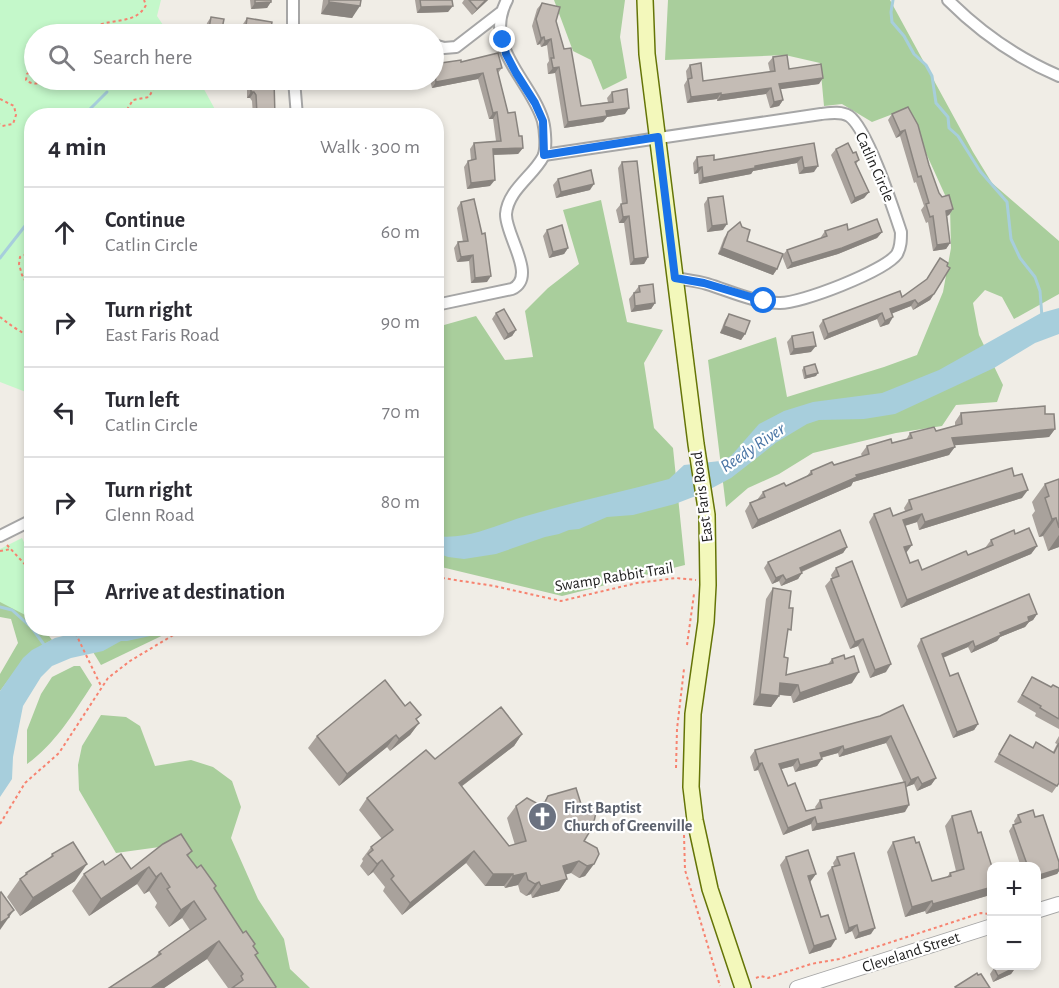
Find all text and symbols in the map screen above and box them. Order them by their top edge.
search box [24,24,444,90]
route end [489,26,515,52]
icon: search [45,41,78,74]
text: Search here [93,46,192,68]
street label: Catlin Circle [853,130,897,204]
text: 4 min [48,134,107,160]
text: Walk · 300 m [320,137,420,157]
text: Continue [105,209,185,231]
icon: ahead [48,216,81,249]
text: 60 m [381,222,420,242]
text: Catlin Circle [105,235,198,255]
route start [750,287,776,313]
text: Turn right [105,299,192,321]
icon: right [48,306,81,339]
text: 90 m [381,312,420,332]
text: East Faris Road [105,325,219,345]
text: Turn left [105,389,179,411]
icon: left [48,396,81,429]
text: 70 m [382,402,420,422]
text: Catlin Circle [105,415,198,435]
water label: Reedy River [717,419,789,476]
street label: East Faris Road [688,451,716,543]
text: Turn right [105,479,192,501]
icon: right [48,486,81,519]
text: 80 m [381,492,420,512]
text: Glenn Road [105,505,194,525]
street label: Swamp Rabbit Trail [554,560,674,594]
icon: arrive [48,576,81,609]
text: Arrive at destination [105,581,285,603]
place label: First Baptist Church of Greenville [564,800,693,834]
church icon: First Baptist Church of Greenville [527,801,559,833]
map controls [987,862,1041,970]
button: + [987,862,1041,916]
button: − [987,916,1041,970]
street label: Cleveland Street [860,929,962,975]

